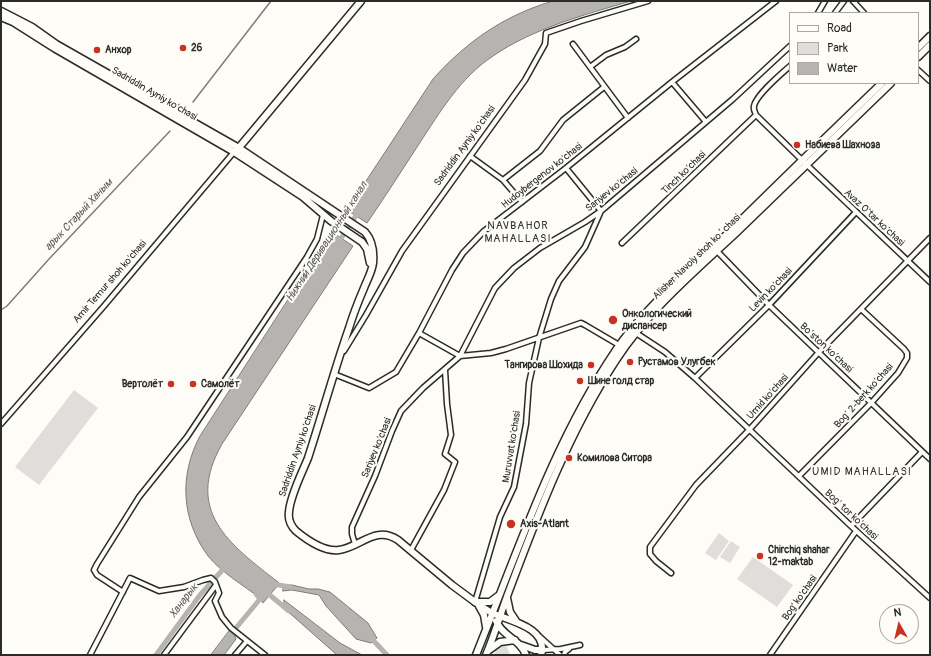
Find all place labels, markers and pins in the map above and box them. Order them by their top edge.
place label: 26 [191,42,202,54]
marker: 26 [178,43,188,53]
place label: Анхор [105,44,132,56]
marker: Анхор [92,45,102,55]
place label: Набиева Шахноза [805,139,880,151]
marker: Набиева Шахноза [792,140,802,150]
place label: Онкологический диспансер [622,308,692,332]
marker: Онкологический диспансер [607,314,619,326]
place label: Рустамов Улугбек [638,356,716,368]
marker: Рустамов Улугбек [625,357,635,367]
place label: Тангирова Шохида [504,359,583,371]
marker: Тангирова Шохида [586,360,596,370]
place label: Шине голд стар [588,375,654,387]
marker: Шине голд стар [575,376,585,386]
place label: Вертолёт [122,378,163,390]
place label: Самолёт [201,378,239,390]
marker: Вертолёт [166,379,176,389]
marker: Самолёт [188,379,198,389]
place label: Комилова Ситора [577,452,652,464]
marker: Комилова Ситора [564,453,574,463]
marker: Axis-Atlant [505,518,517,530]
place label: Axis-Atlant [520,518,569,530]
place label: Chirchiq shahar 12-maktab [768,544,830,568]
marker: Chirchiq shahar 12-maktab [755,551,765,561]

